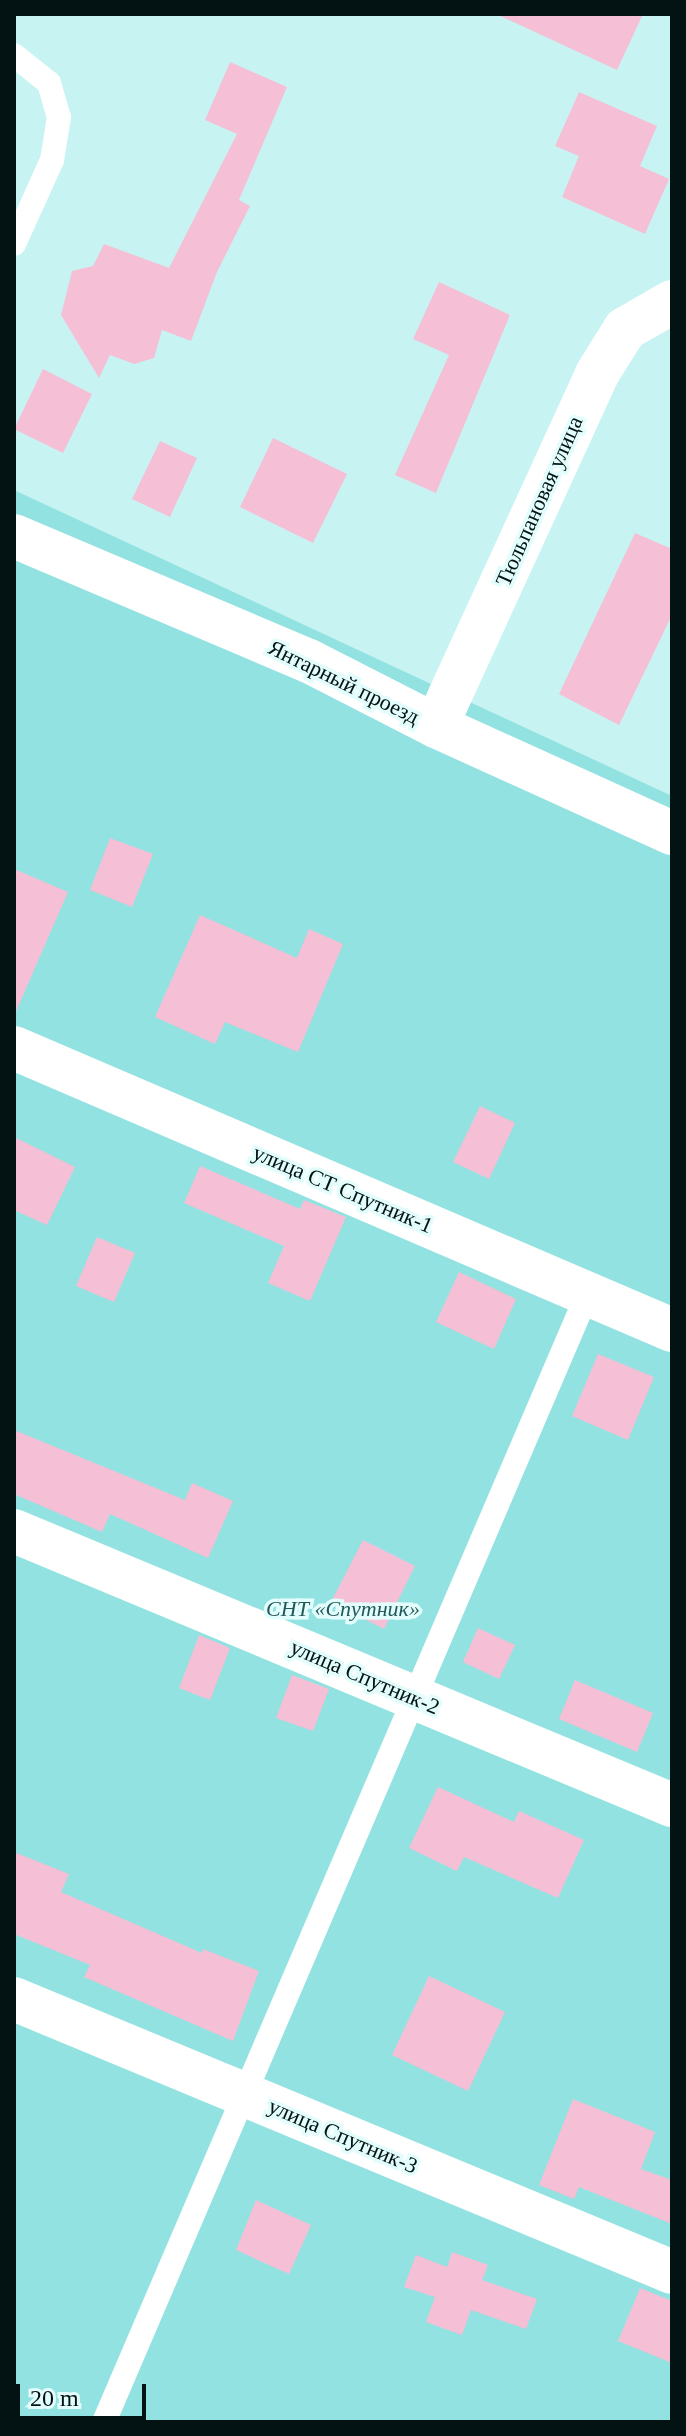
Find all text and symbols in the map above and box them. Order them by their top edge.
street label: Тюльпановая улица [490,412,588,590]
street label: Янтарный проезд [264,634,424,730]
street label: улица СТ Спутник-1 [249,1139,437,1239]
park label: СНТ «Спутник» [266,1596,420,1622]
street label: улица Спутник-2 [286,1634,444,1720]
street label: улица Спутник-3 [264,2093,422,2179]
scale bar [20,2368,150,2418]
text: 20 m [30,2385,79,2411]

